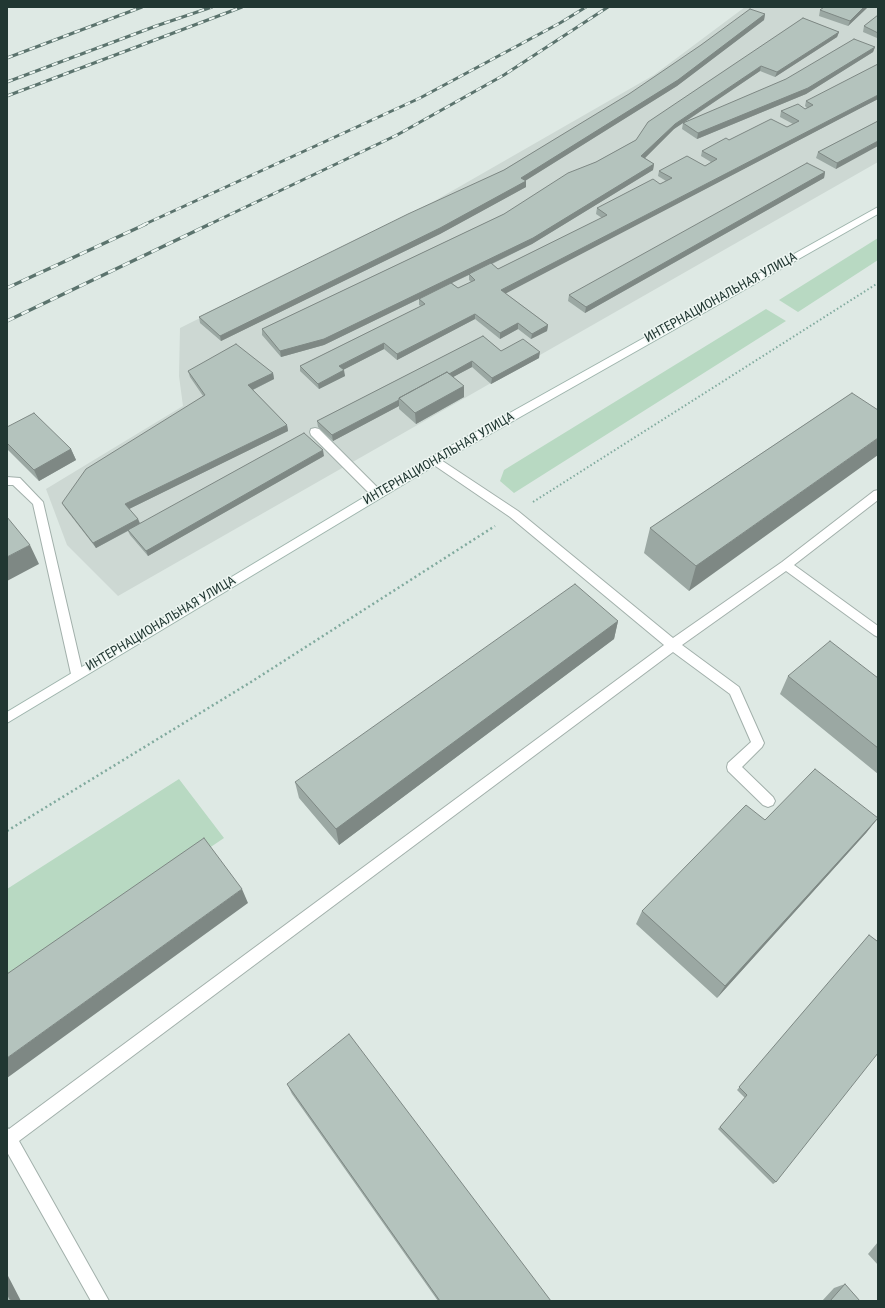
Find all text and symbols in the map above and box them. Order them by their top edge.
street label: ИНТЕРНАЦИОНАЛЬНАЯ УЛИЦА [642,250,800,346]
street label: ИНТЕРНАЦИОНАЛЬНАЯ УЛИЦА [361,409,517,509]
street label: ИНТЕРНАЦИОНАЛЬНАЯ УЛИЦА [83,573,239,675]

